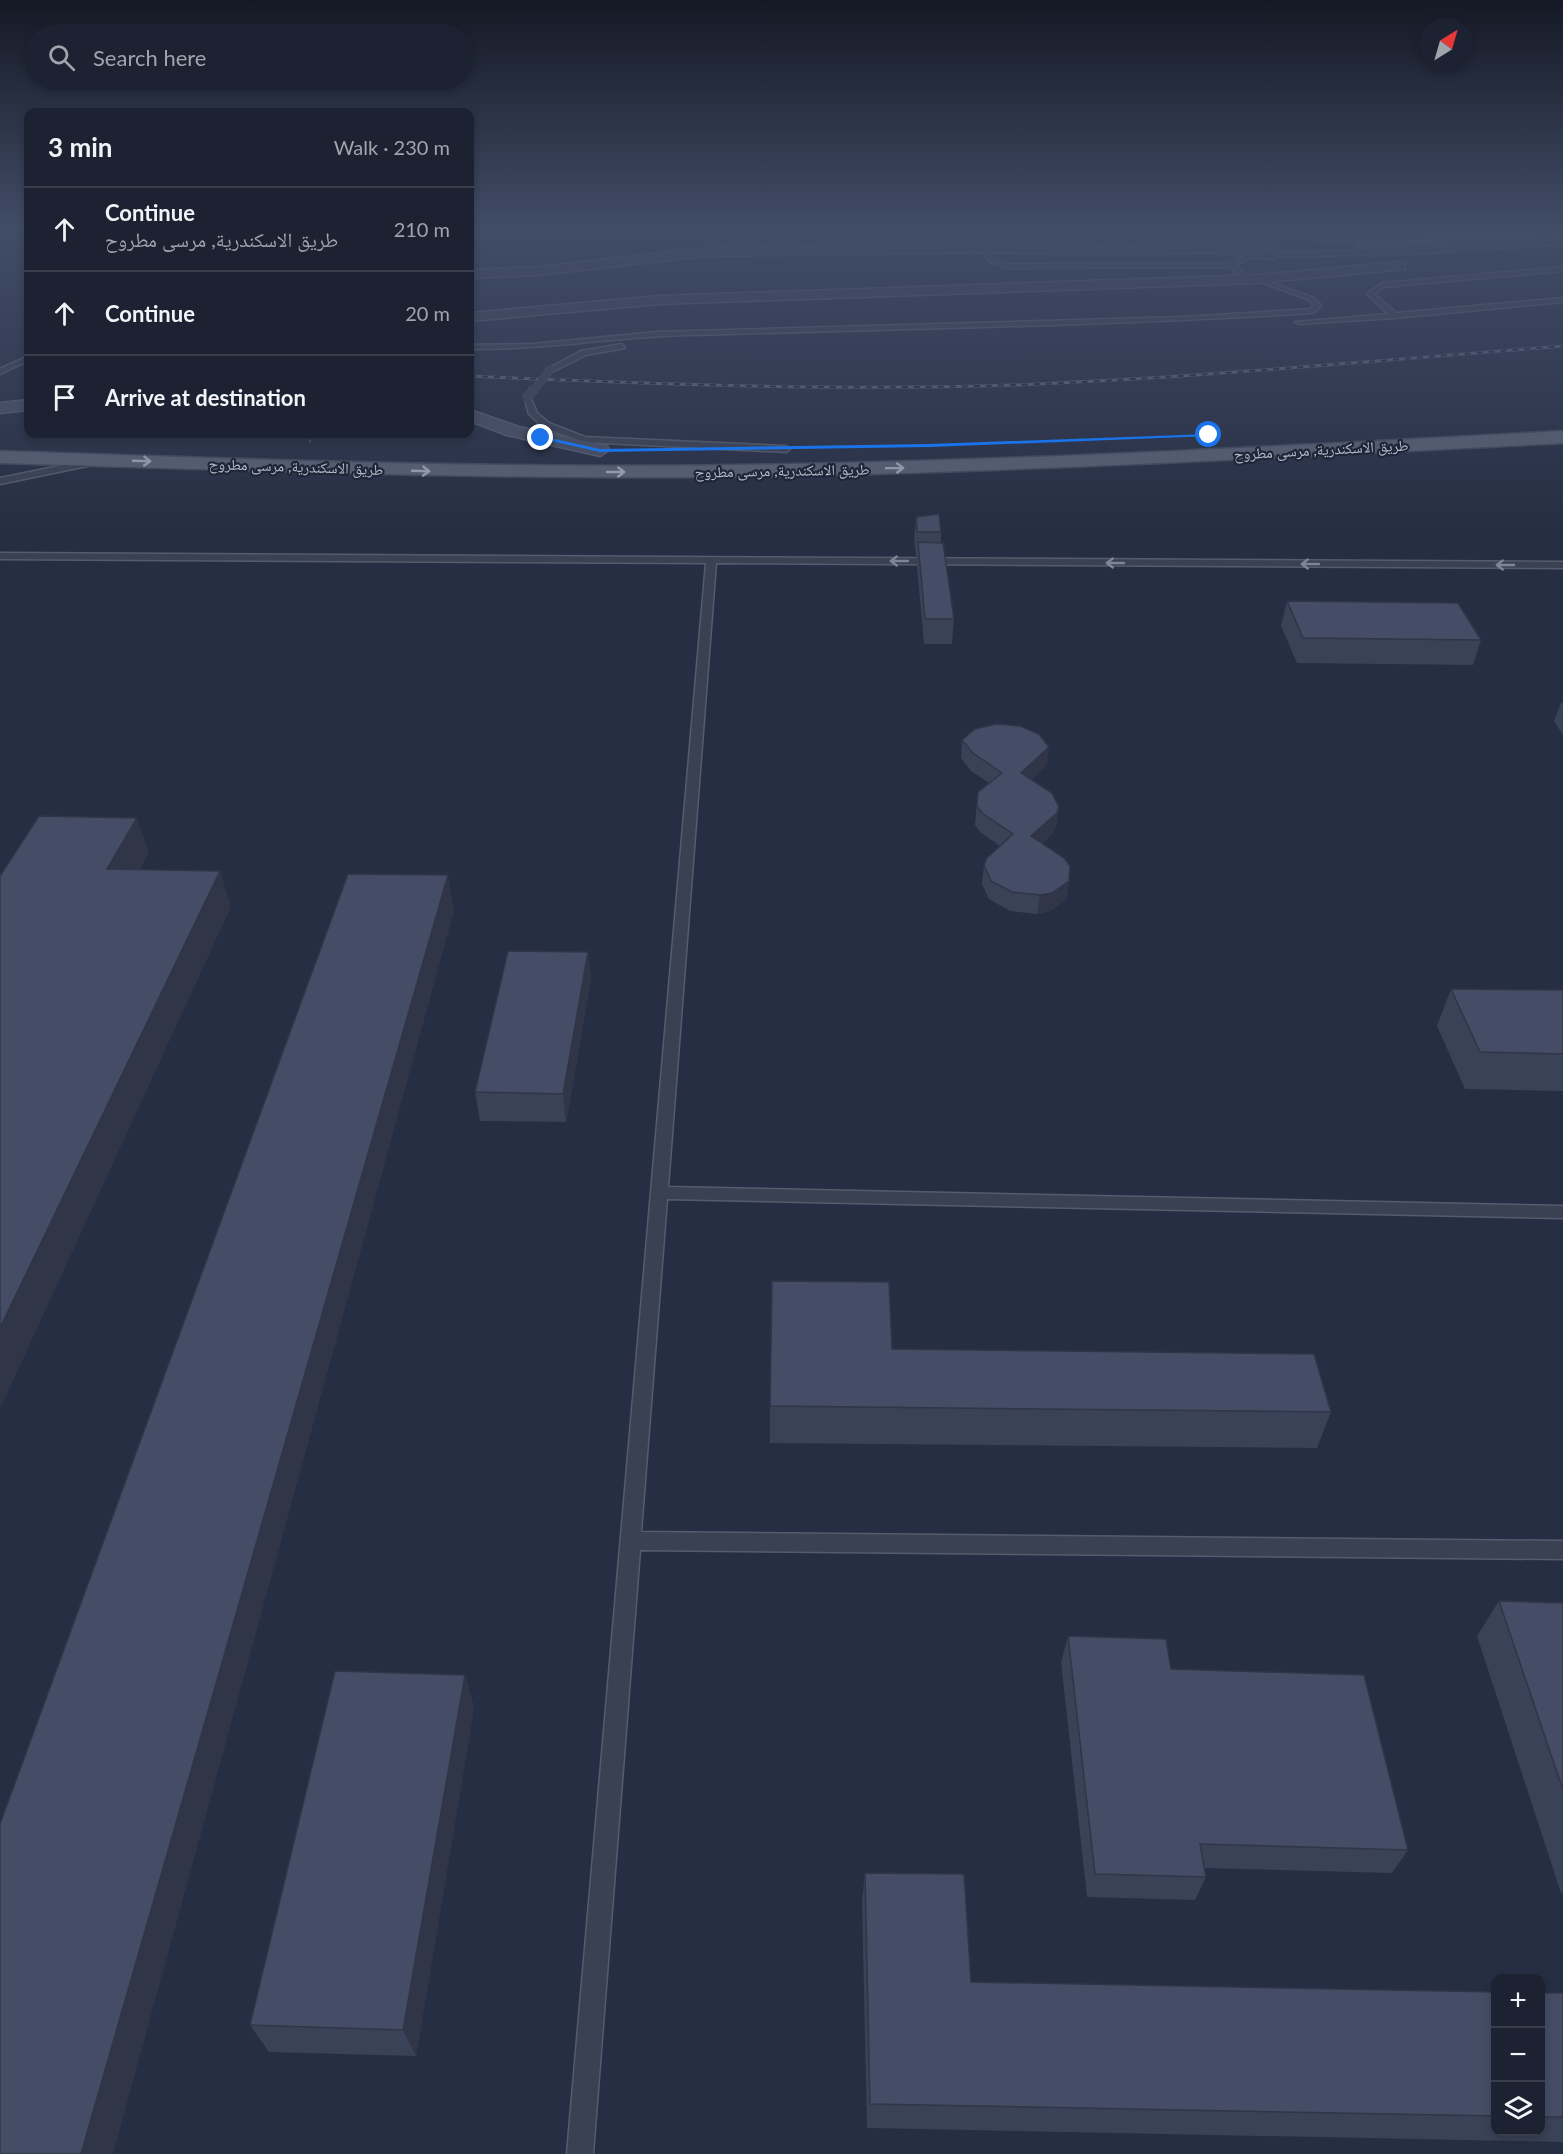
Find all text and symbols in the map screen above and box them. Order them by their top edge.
north arrow [1419,18,1473,72]
search box [24,24,474,90]
icon: search [45,41,78,74]
text: Search here [93,44,206,71]
text: 3 min [48,131,112,163]
text: Walk · 230 m [334,135,450,159]
text: Continue [105,199,195,226]
icon: ahead [48,213,81,246]
text: 210 m [394,217,450,241]
text: طريق الاسكندرية, مرسى مطروح [105,227,338,251]
icon: ahead [48,297,81,330]
text: Continue [105,300,195,327]
text: 20 m [405,301,450,325]
icon: arrive [48,381,81,414]
text: Arrive at destination [105,384,306,411]
route start [1195,421,1221,447]
route end [527,424,553,450]
street label: طريق الاسكندرية, مرسى مطروح [1233,435,1409,465]
street label: طريق الاسكندرية, مرسى مطروح [208,454,384,480]
one-way arrow [132,455,152,466]
street label: طريق الاسكندرية, مرسى مطروح [694,459,870,483]
one-way arrow [885,462,905,474]
one-way arrow [411,465,431,476]
one-way arrow [606,466,626,477]
one-way arrow [889,555,909,567]
one-way arrow [1105,557,1125,569]
one-way arrow [1300,558,1320,570]
one-way arrow [1495,559,1515,571]
map controls [1491,1974,1545,2136]
button: + [1491,1974,1545,2028]
button: − [1491,2028,1545,2082]
button: layers [1491,2082,1545,2136]

